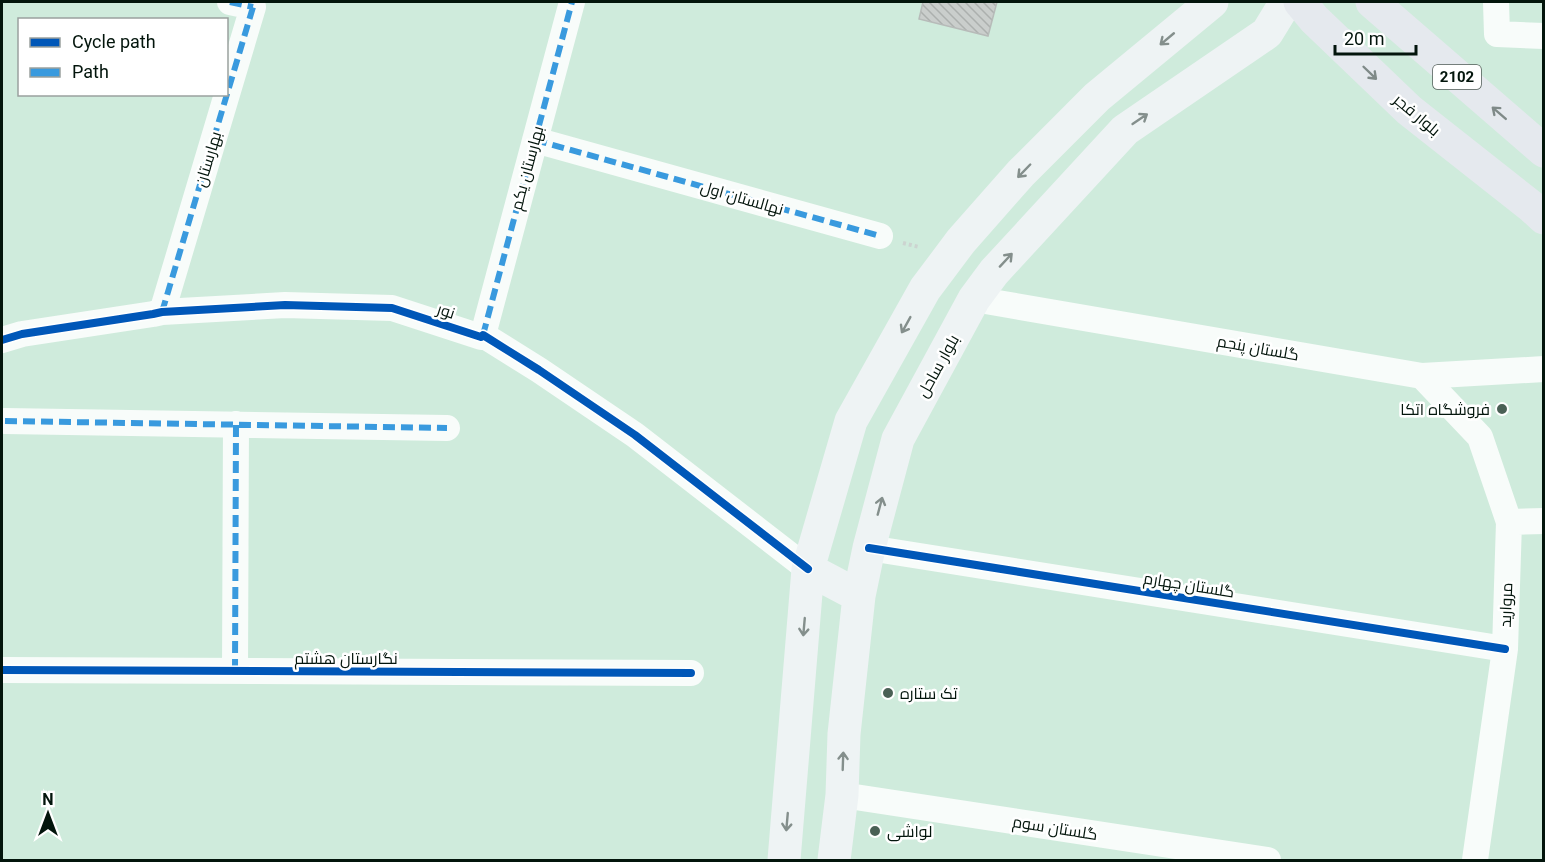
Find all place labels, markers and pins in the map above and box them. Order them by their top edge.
place label: فروشگاه اتکا [1400,400,1490,419]
marker: فروشگاه اتکا [1495,402,1509,416]
place label: تک ستاره [900,684,958,703]
marker: تک ستاره [881,686,895,700]
place label: لواشی [887,822,932,842]
marker: لواشی [868,824,882,838]

